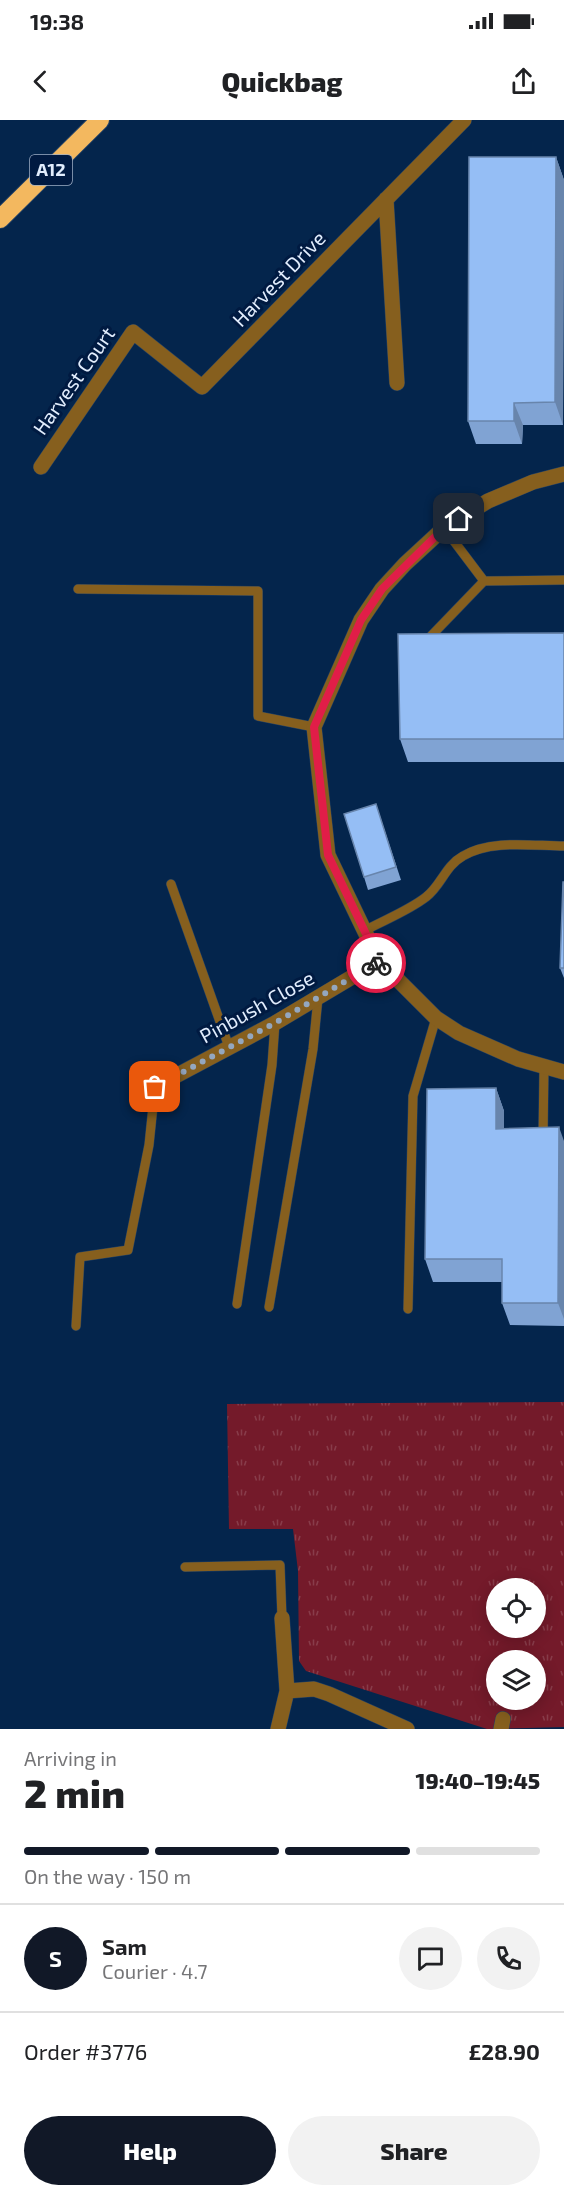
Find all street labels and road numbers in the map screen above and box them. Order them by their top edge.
road number: A12 [30,155,72,185]
street label: Harvest Drive [227,226,330,331]
street label: Harvest Court [27,322,119,439]
street label: Pinbush Close [195,965,318,1047]

